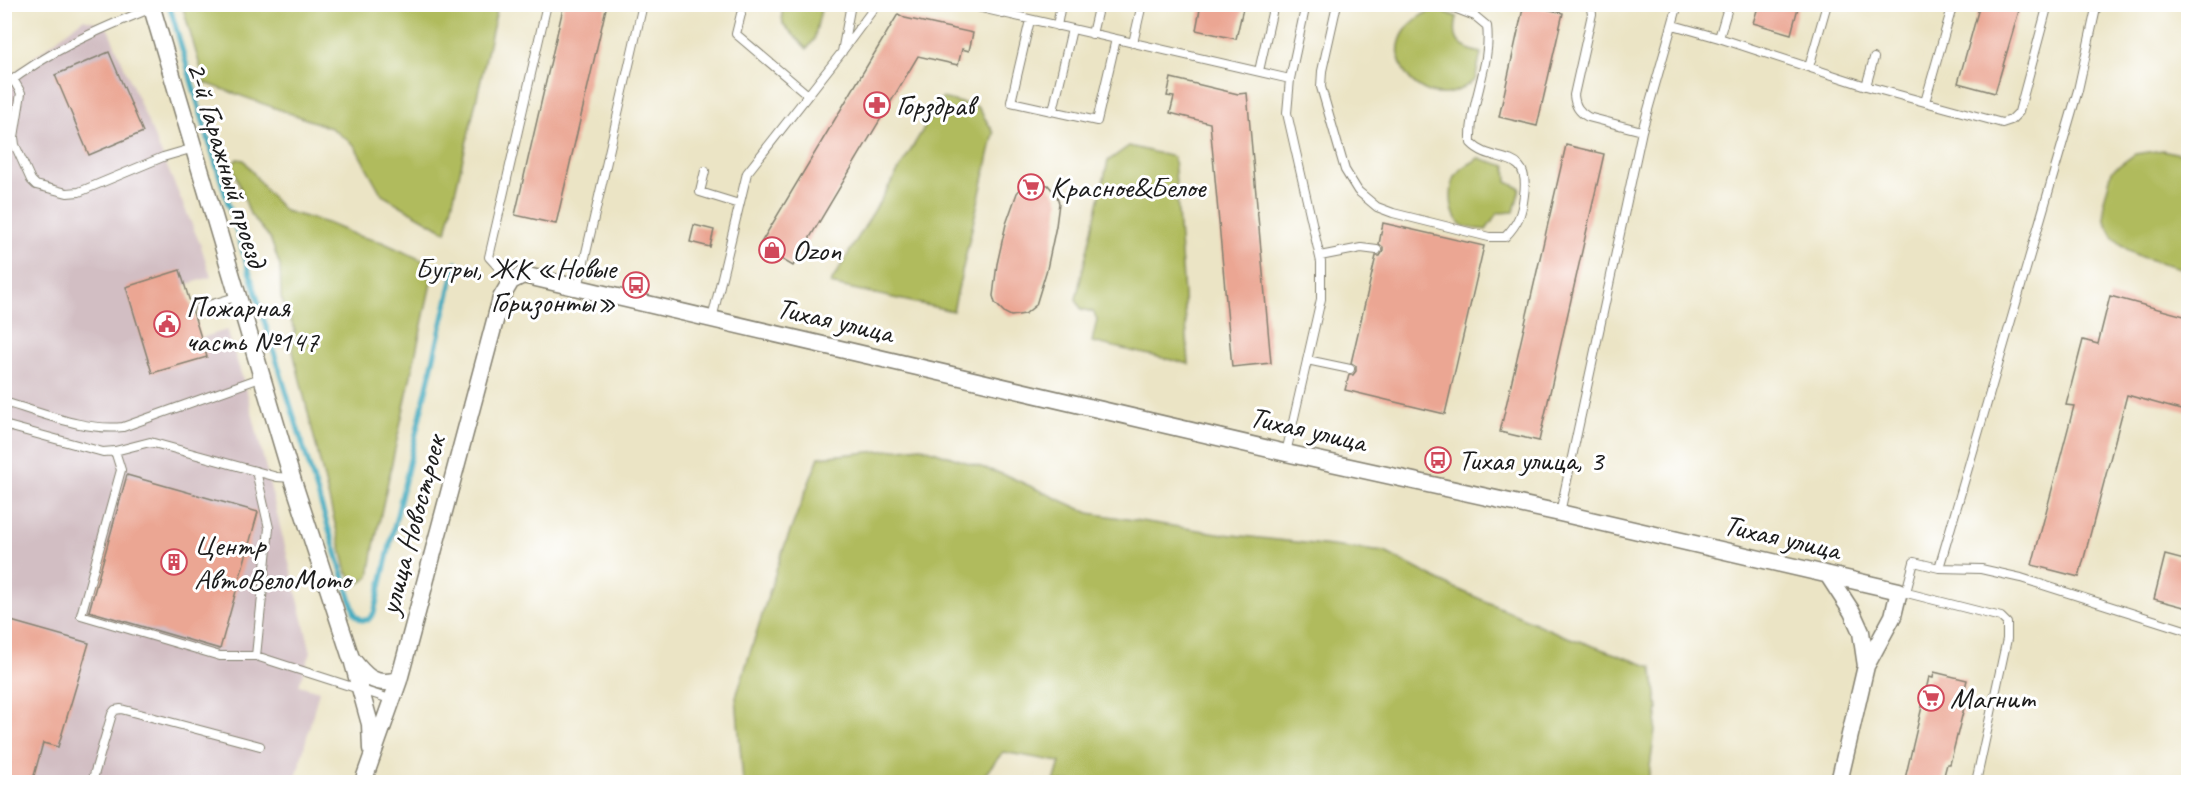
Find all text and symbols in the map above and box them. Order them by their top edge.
street label: 2-й Гаражный проезд [178,57,277,273]
place label: Горздрав [896,86,979,124]
pharmacy icon: Горздрав [862,90,892,120]
place label: Красное&Белое [1050,168,1208,206]
supermarket icon: Красное&Белое [1016,172,1046,202]
place label: Ozon [792,231,842,269]
shop icon: Ozon [757,235,787,265]
place label: Бугры, ЖК «Новые Горизонты» [415,249,618,321]
bus stop icon: Бугры, ЖК «Новые Горизонты» [621,270,651,300]
place label: Пожарная часть №147 [186,288,320,360]
street label: Тихая улица [773,288,900,352]
public building icon: Пожарная часть №147 [152,309,182,339]
street label: Тихая улица [1246,397,1373,461]
street label: улица Новостроек [369,428,455,621]
place label: Тихая улица, 3 [1458,441,1606,479]
bus stop icon: Тихая улица, 3 [1423,445,1453,475]
street label: Тихая улица [1720,505,1847,569]
place label: Центр АвтоВелоМото [194,526,354,598]
building icon: Центр АвтоВелоМото [159,547,189,577]
place label: Магнит [1950,679,2036,717]
supermarket icon: Магнит [1916,683,1946,713]

